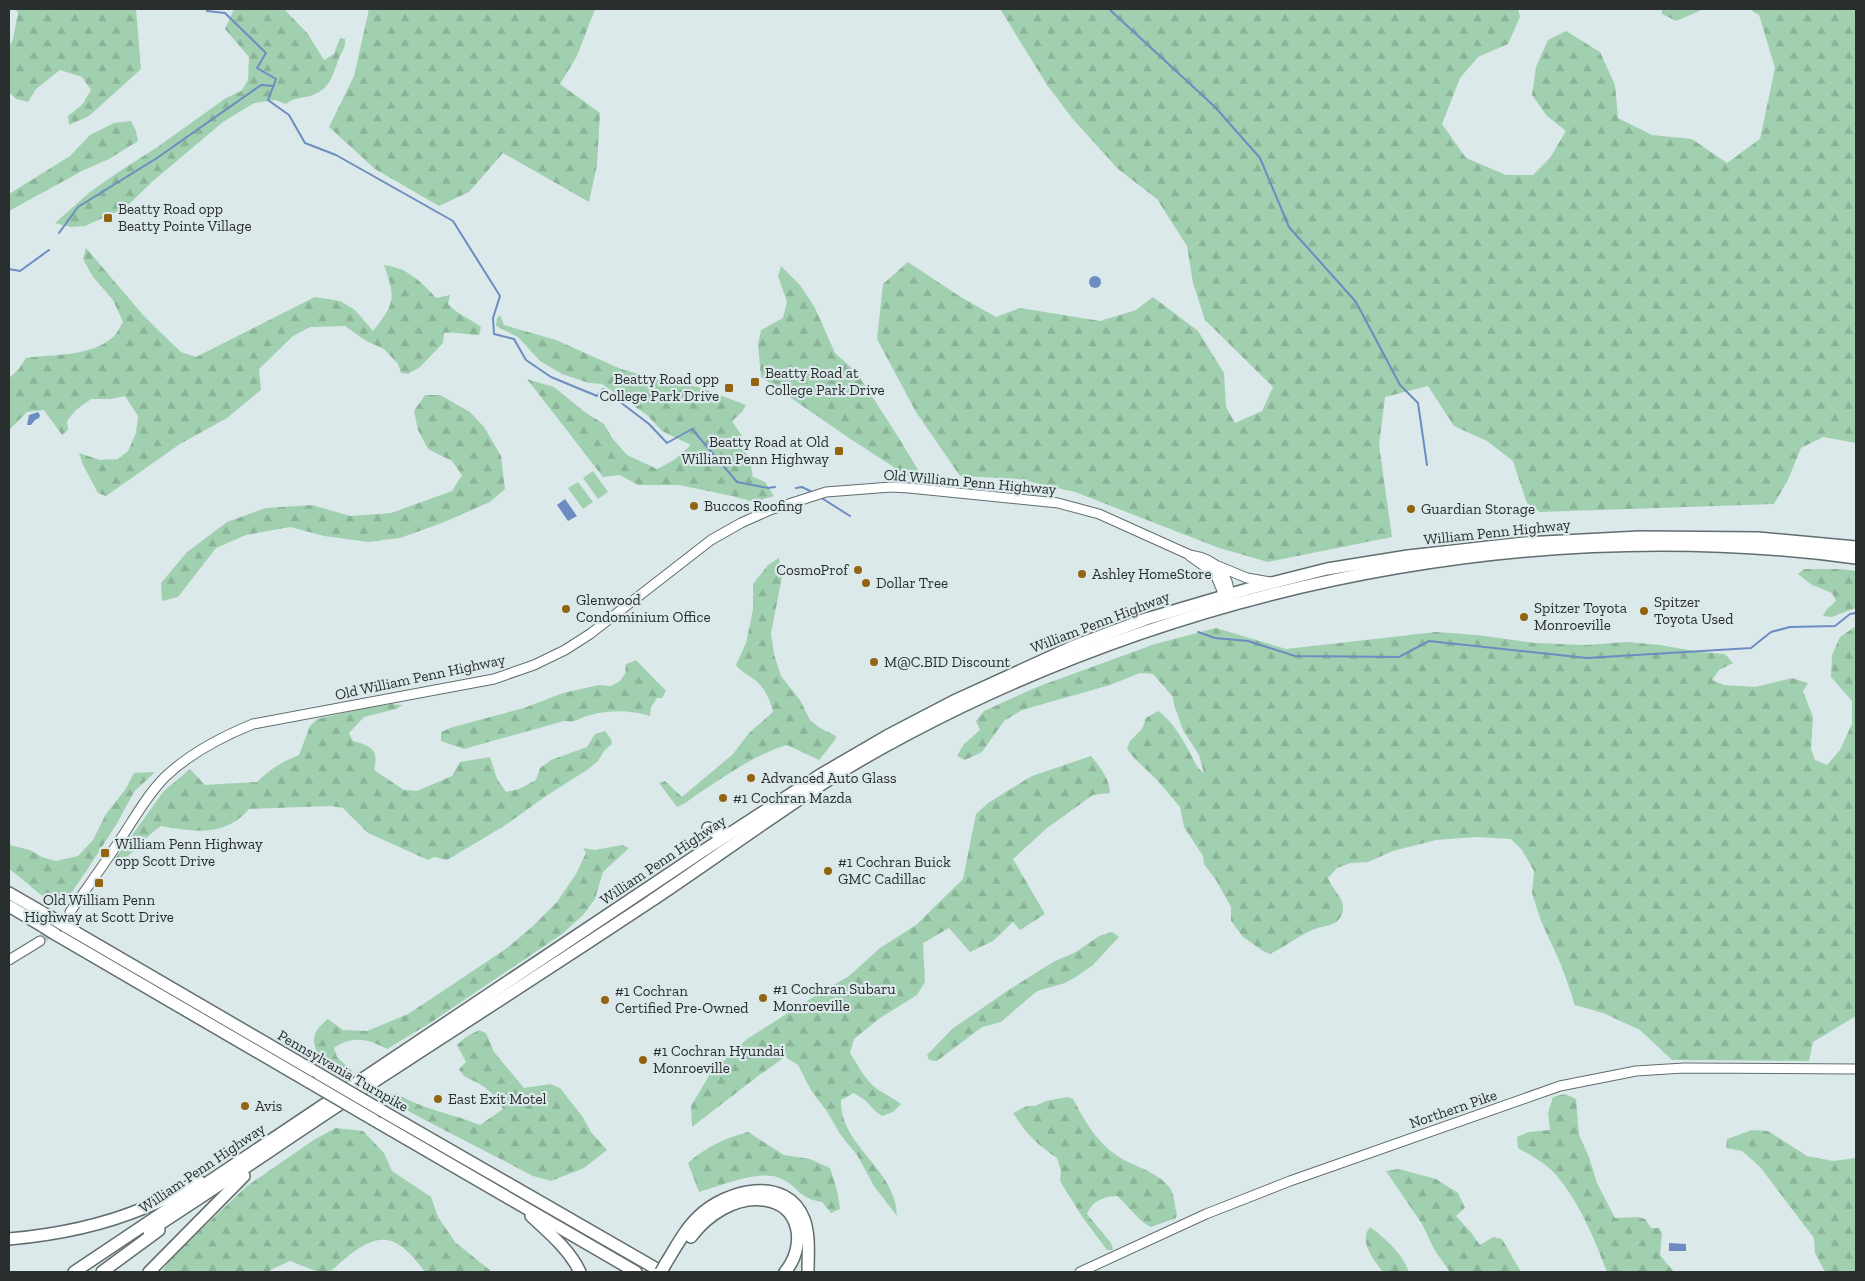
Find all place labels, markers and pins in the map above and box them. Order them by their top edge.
place label: Beatty Road opp Beatty Pointe Village [118,200,252,235]
marker: Beatty Road opp Beatty Pointe Village [102,212,114,224]
place label: Beatty Road at College Park Drive [765,364,885,399]
place label: Beatty Road opp College Park Drive [599,370,719,405]
marker: Beatty Road at College Park Drive [749,376,761,388]
marker: Beatty Road opp College Park Drive [723,382,735,394]
place label: Beatty Road at Old William Penn Highway [681,433,830,468]
marker: Beatty Road at Old William Penn Highway [833,445,845,457]
place label: Buccos Roofing [704,497,803,515]
marker: Buccos Roofing [688,500,700,512]
place label: Guardian Storage [1421,500,1535,518]
marker: Guardian Storage [1405,503,1417,515]
place label: CosmoProf [776,561,849,579]
marker: CosmoProf [852,564,864,576]
place label: Ashley HomeStore [1092,565,1211,583]
marker: Ashley HomeStore [1076,568,1088,580]
place label: Dollar Tree [876,574,948,592]
marker: Dollar Tree [860,577,872,589]
place label: Glenwood Condominium Office [576,591,711,626]
place label: Spitzer Toyota Used [1654,593,1734,628]
place label: Spitzer Toyota Monroeville [1534,599,1627,634]
marker: Glenwood Condominium Office [560,603,572,615]
marker: Spitzer Toyota Used [1638,605,1650,617]
marker: Spitzer Toyota Monroeville [1518,611,1530,623]
place label: M@C.BID Discount [884,653,1011,671]
marker: M@C.BID Discount [868,656,880,668]
place label: Advanced Auto Glass [761,769,897,787]
marker: Advanced Auto Glass [745,772,757,784]
place label: #1 Cochran Mazda [733,789,852,807]
marker: #1 Cochran Mazda [717,792,729,804]
place label: William Penn Highway opp Scott Drive [115,835,263,870]
marker: William Penn Highway opp Scott Drive [99,847,111,859]
place label: #1 Cochran Buick GMC Cadillac [838,853,951,888]
marker: #1 Cochran Buick GMC Cadillac [822,865,834,877]
marker: Old William Penn Highway at Scott Drive [93,877,105,889]
place label: Old William Penn Highway at Scott Drive [24,891,174,926]
place label: #1 Cochran Subaru Monroeville [773,980,896,1015]
place label: #1 Cochran Certified Pre-Owned [615,982,749,1017]
marker: #1 Cochran Subaru Monroeville [757,992,769,1004]
marker: #1 Cochran Certified Pre-Owned [599,994,611,1006]
place label: #1 Cochran Hyundai Monroeville [653,1042,784,1077]
marker: #1 Cochran Hyundai Monroeville [637,1054,649,1066]
place label: East Exit Motel [448,1090,547,1108]
marker: East Exit Motel [432,1093,444,1105]
place label: Avis [255,1097,282,1115]
marker: Avis [239,1100,251,1112]

